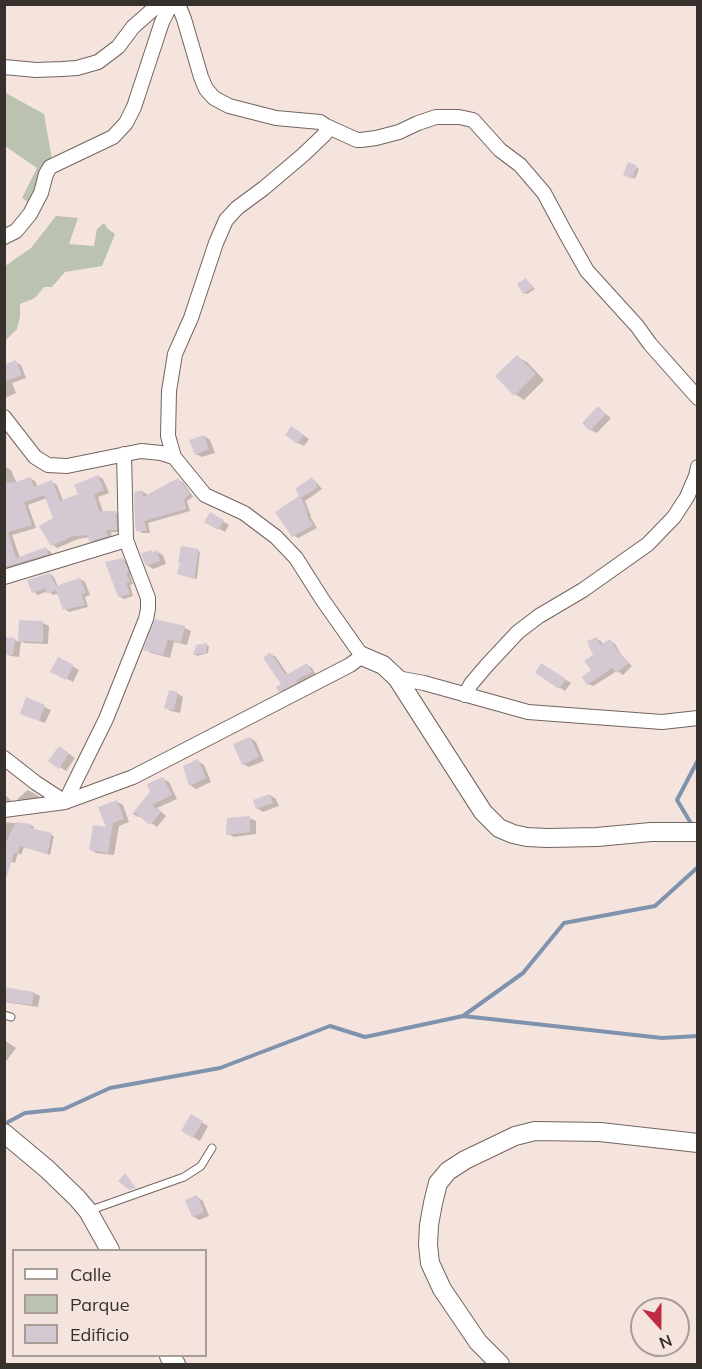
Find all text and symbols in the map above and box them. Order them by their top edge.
legend [12,1249,207,1357]
text: Calle [70,1263,111,1286]
text: Parque [70,1293,129,1316]
north arrow [630,1297,690,1357]
text: Edificio [70,1323,129,1346]
text: N [657,1330,675,1353]

